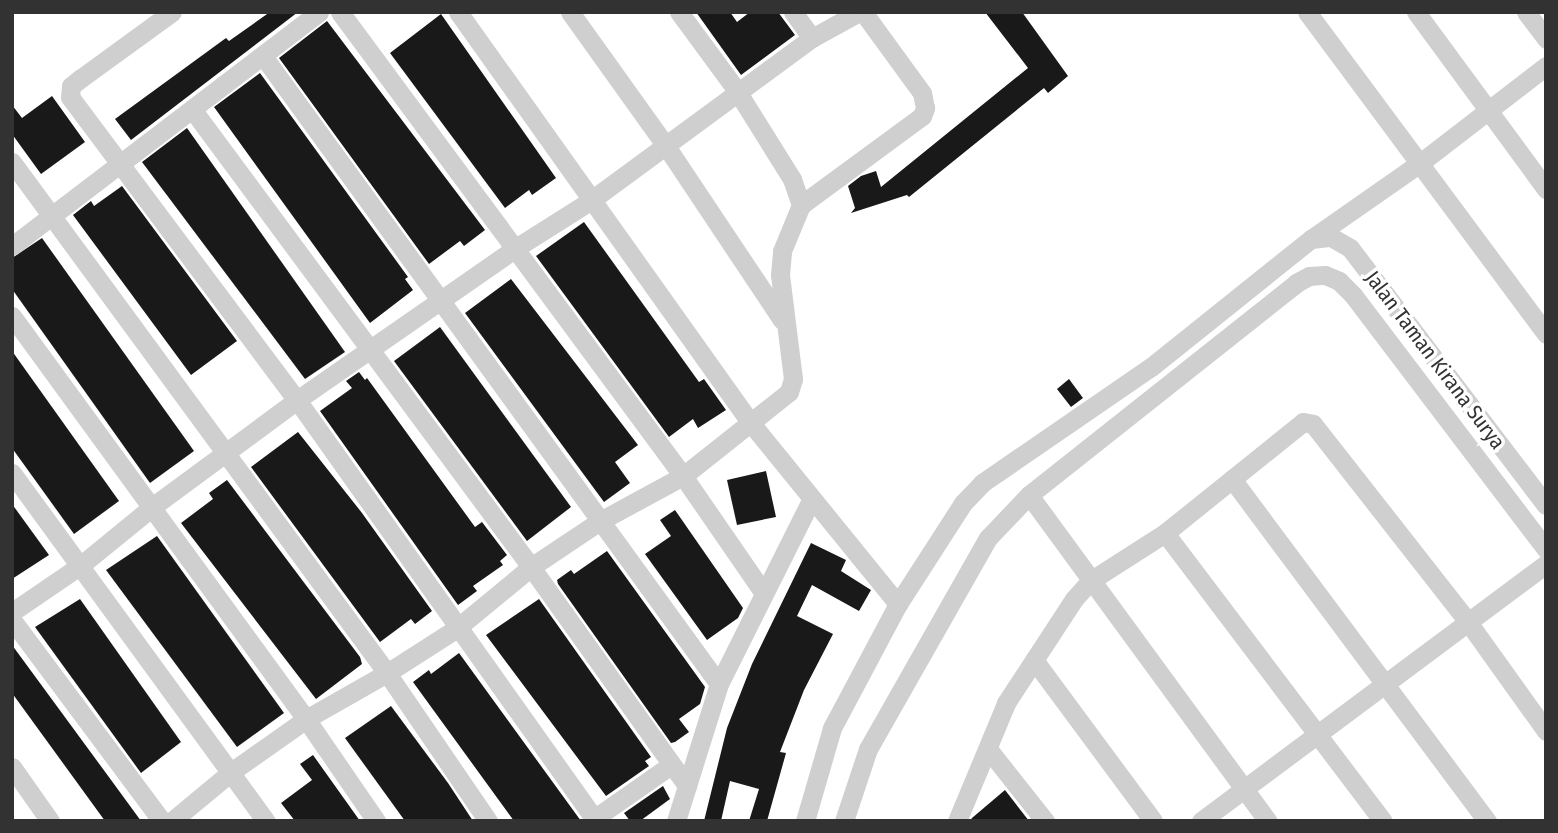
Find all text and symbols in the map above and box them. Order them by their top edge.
street label: Jalan Taman Kirana Surya [1360,266,1510,454]

